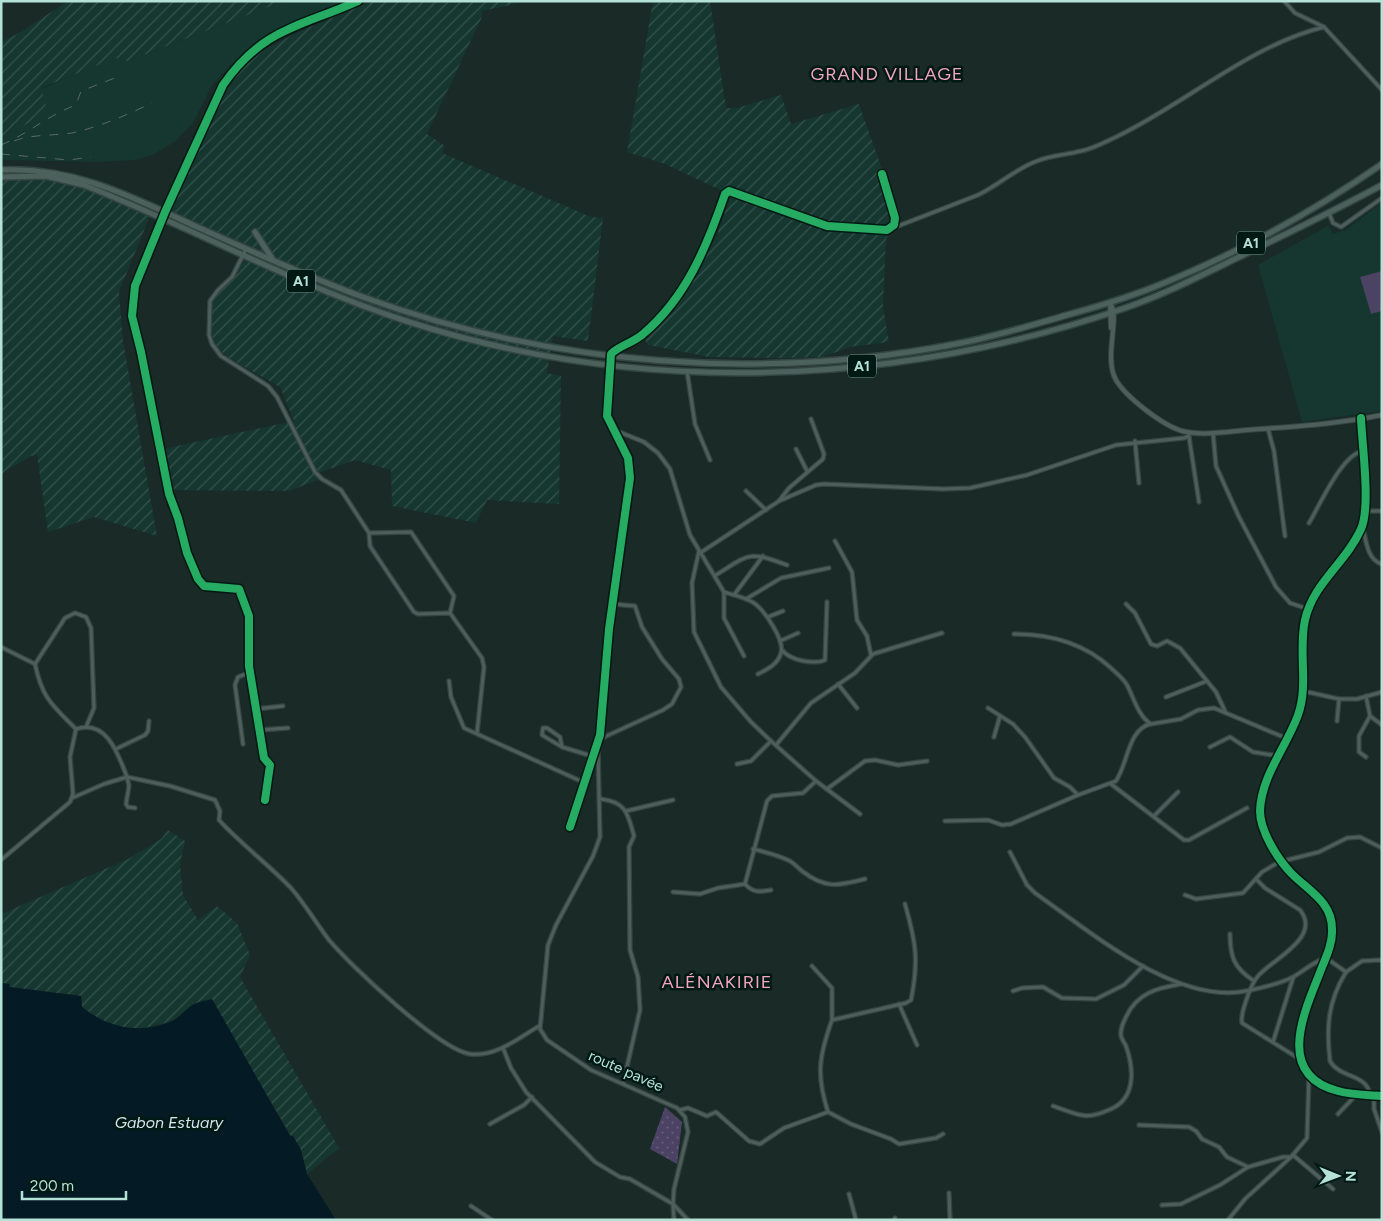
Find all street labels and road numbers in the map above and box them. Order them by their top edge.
road number: A1 [1237,232,1265,254]
road number: A1 [287,270,315,292]
road number: A1 [848,354,876,378]
street label: route pavée [586,1046,666,1096]

